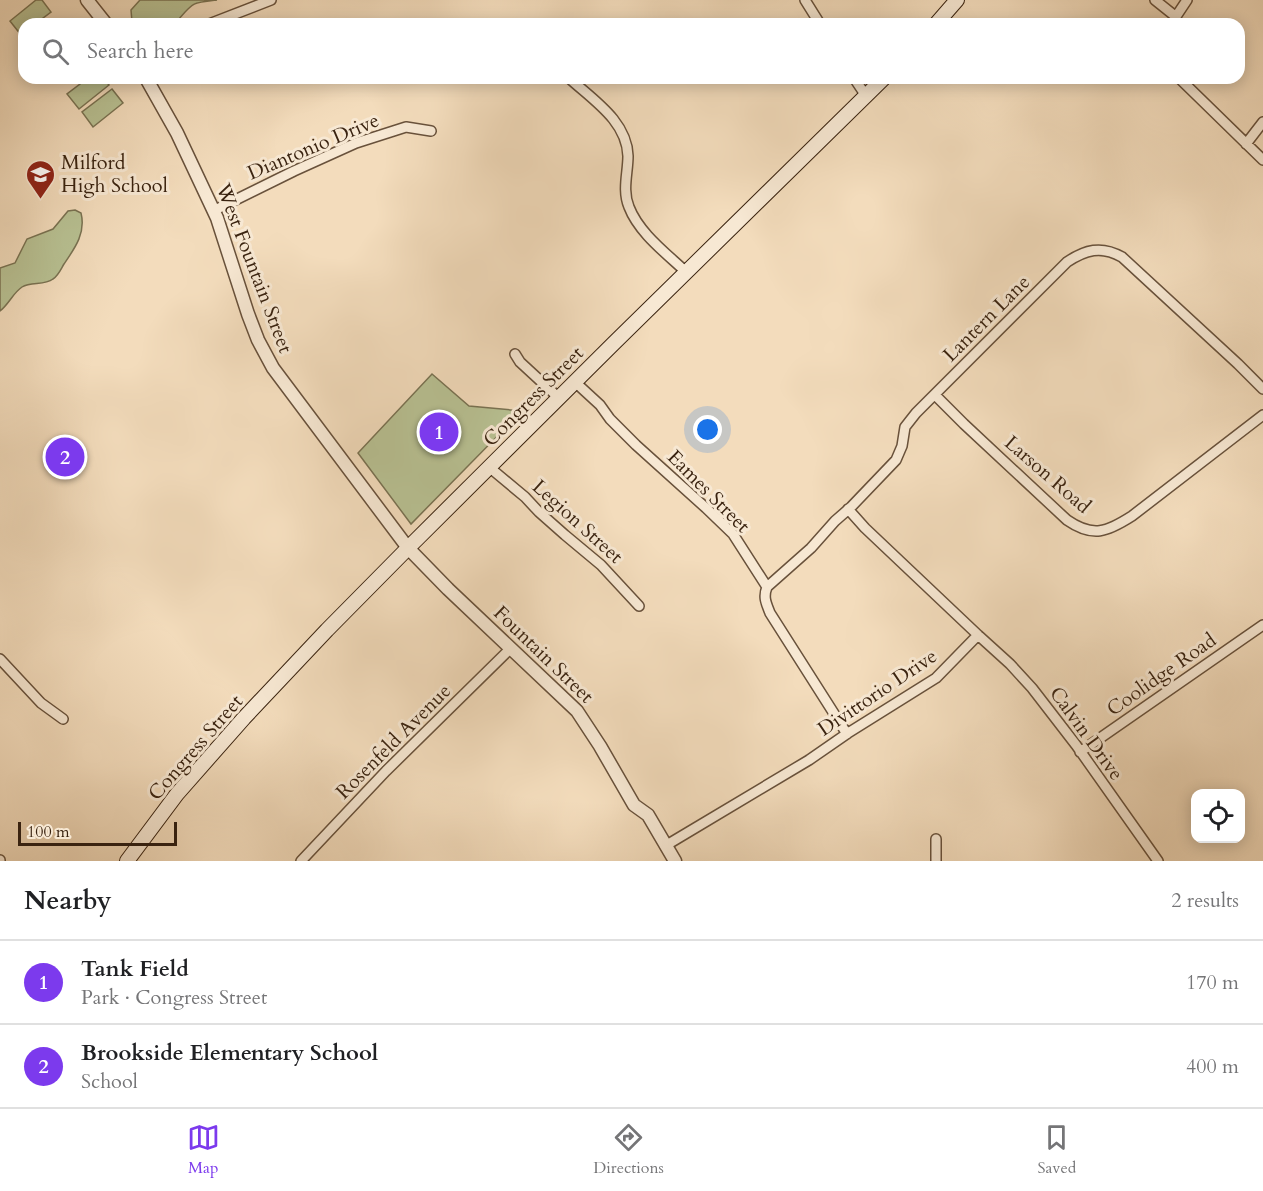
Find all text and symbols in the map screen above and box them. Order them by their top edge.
search box [18,18,1245,84]
icon: search [39,35,72,68]
text: Search here [87,36,194,66]
street label: Diantonio Drive [243,107,383,186]
place label: Milford High School [61,149,168,199]
school or university icon: Milford High School [24,158,56,200]
street label: West Fountain Street [209,179,300,357]
street label: Lantern Lane [937,269,1036,368]
street label: Congress Street [477,340,590,453]
pin: 1 [420,410,458,454]
your location [693,415,722,444]
street label: Larson Road [999,429,1097,520]
pin: 2 [46,434,84,480]
street label: Eames Street [661,444,757,539]
street label: Legion Street [526,473,629,570]
street label: Fountain Street [488,599,600,710]
street label: Coolidge Road [1101,626,1222,722]
street label: Divittorio Drive [812,642,942,742]
street label: Rosenfeld Avenue [330,678,457,805]
street label: Calvin Drive [1043,681,1130,786]
street label: Congress Street [142,688,249,806]
map controls [1191,789,1245,843]
button: locate [1191,789,1245,843]
scale bar [18,819,177,846]
text: 100 m [27,821,69,843]
text: Nearby [24,883,112,918]
text: 2 results [1171,887,1239,914]
text: Tank Field [81,954,189,984]
text: 1 [38,969,49,996]
text: 170 m [1186,969,1239,996]
text: Park · Congress Street [81,984,267,1011]
text: Brookside Elementary School [81,1038,378,1068]
text: 2 [38,1053,49,1080]
text: 400 m [1186,1053,1239,1080]
text: School [81,1068,138,1095]
tab: Map [187,1121,220,1179]
tab: Directions [593,1121,664,1179]
tab: Saved [1037,1121,1076,1179]

